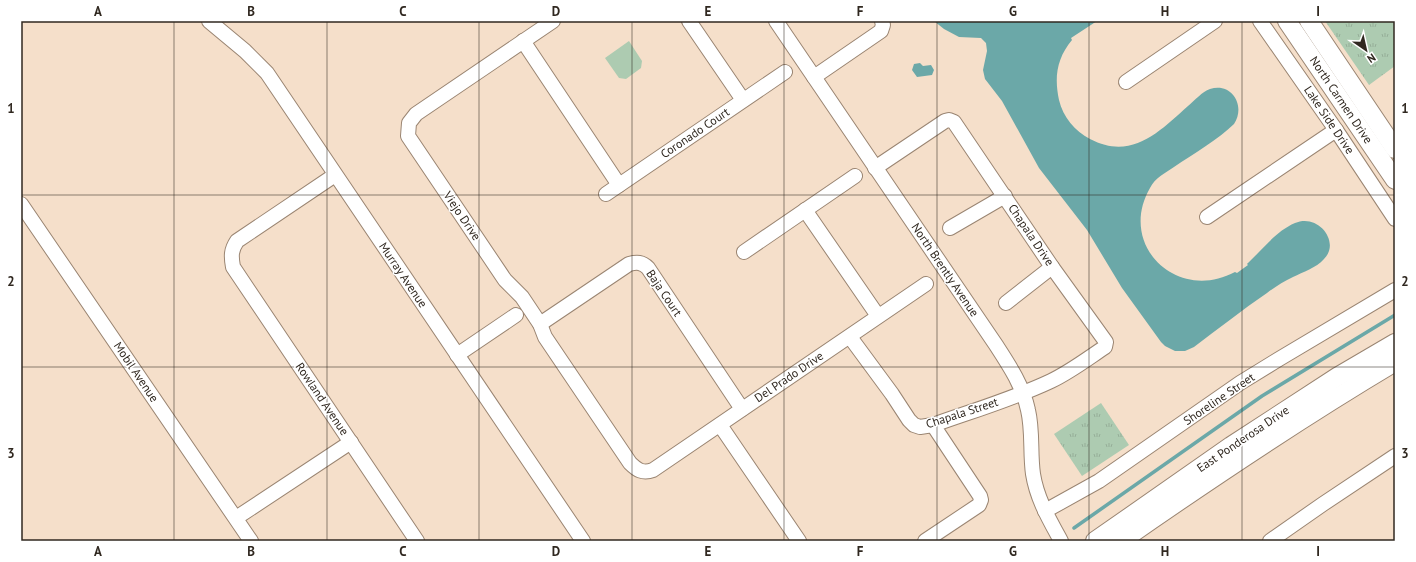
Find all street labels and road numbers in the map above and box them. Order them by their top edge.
street label: North Carmen Drive [1307,54,1375,146]
street label: Lake Side Drive [1301,83,1358,157]
street label: Coronado Court [657,104,732,161]
street label: Viejo Drive [440,188,484,243]
street label: Chapala Drive [1005,201,1058,269]
street label: North Brently Avenue [909,220,982,319]
street label: Murray Avenue [376,239,431,310]
street label: Baja Court [643,266,685,319]
street label: Mobil Avenue [111,339,162,405]
street label: Del Prado Drive [751,348,826,405]
street label: Rowland Avenue [293,360,352,438]
street label: Shoreline Street [1180,369,1257,428]
street label: Chapala Street [924,394,1000,431]
street label: East Ponderosa Drive [1194,402,1292,475]

